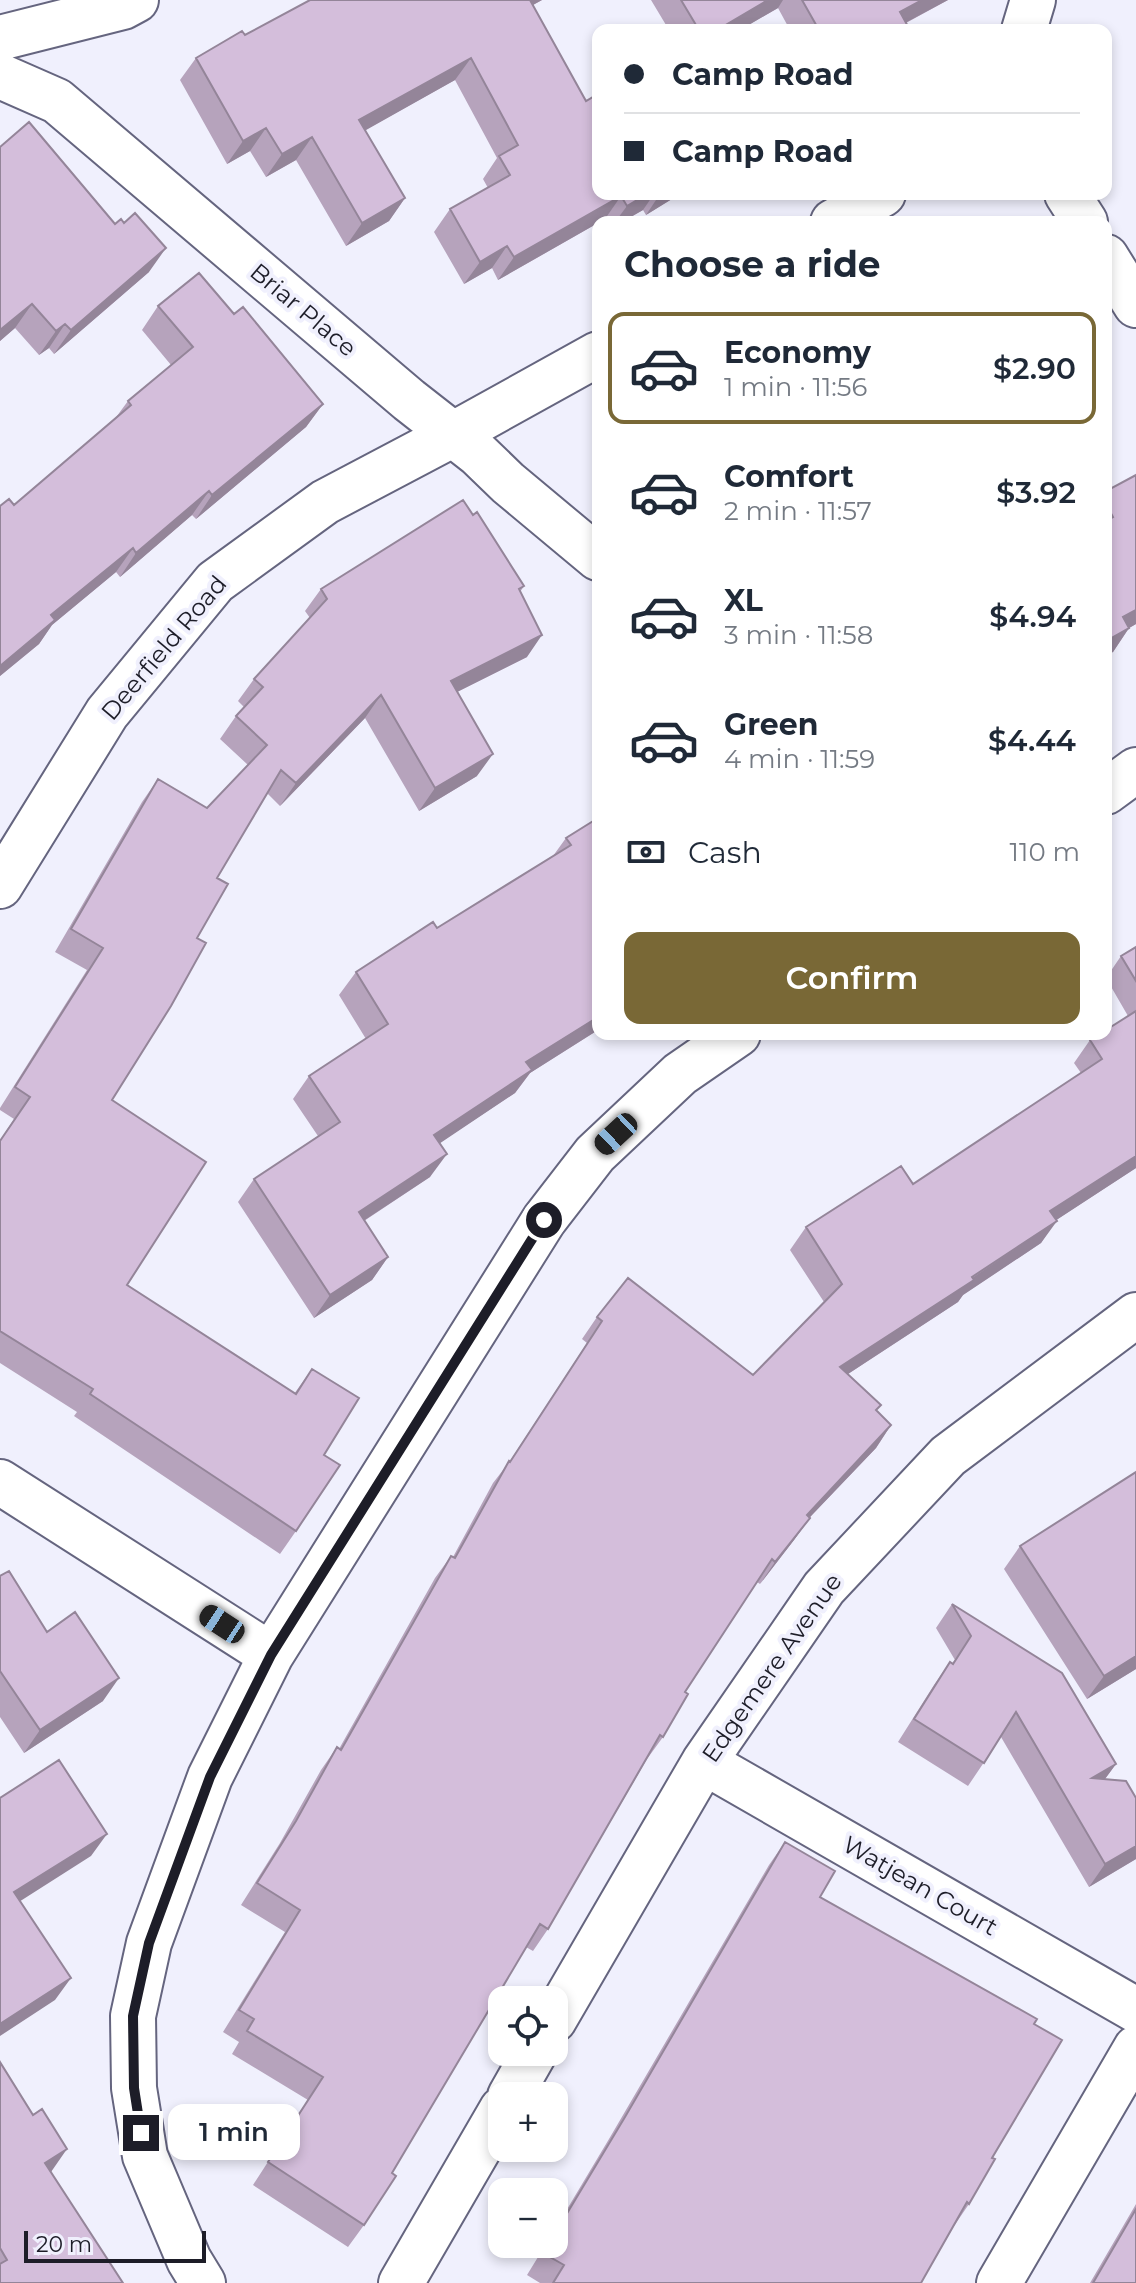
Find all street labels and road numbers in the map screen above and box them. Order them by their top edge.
street label: Briar Place [244,257,362,362]
street label: Deerfield Road [95,570,232,726]
street label: Edgemere Avenue [696,1568,848,1768]
street label: Watjean Court [838,1830,1003,1942]

